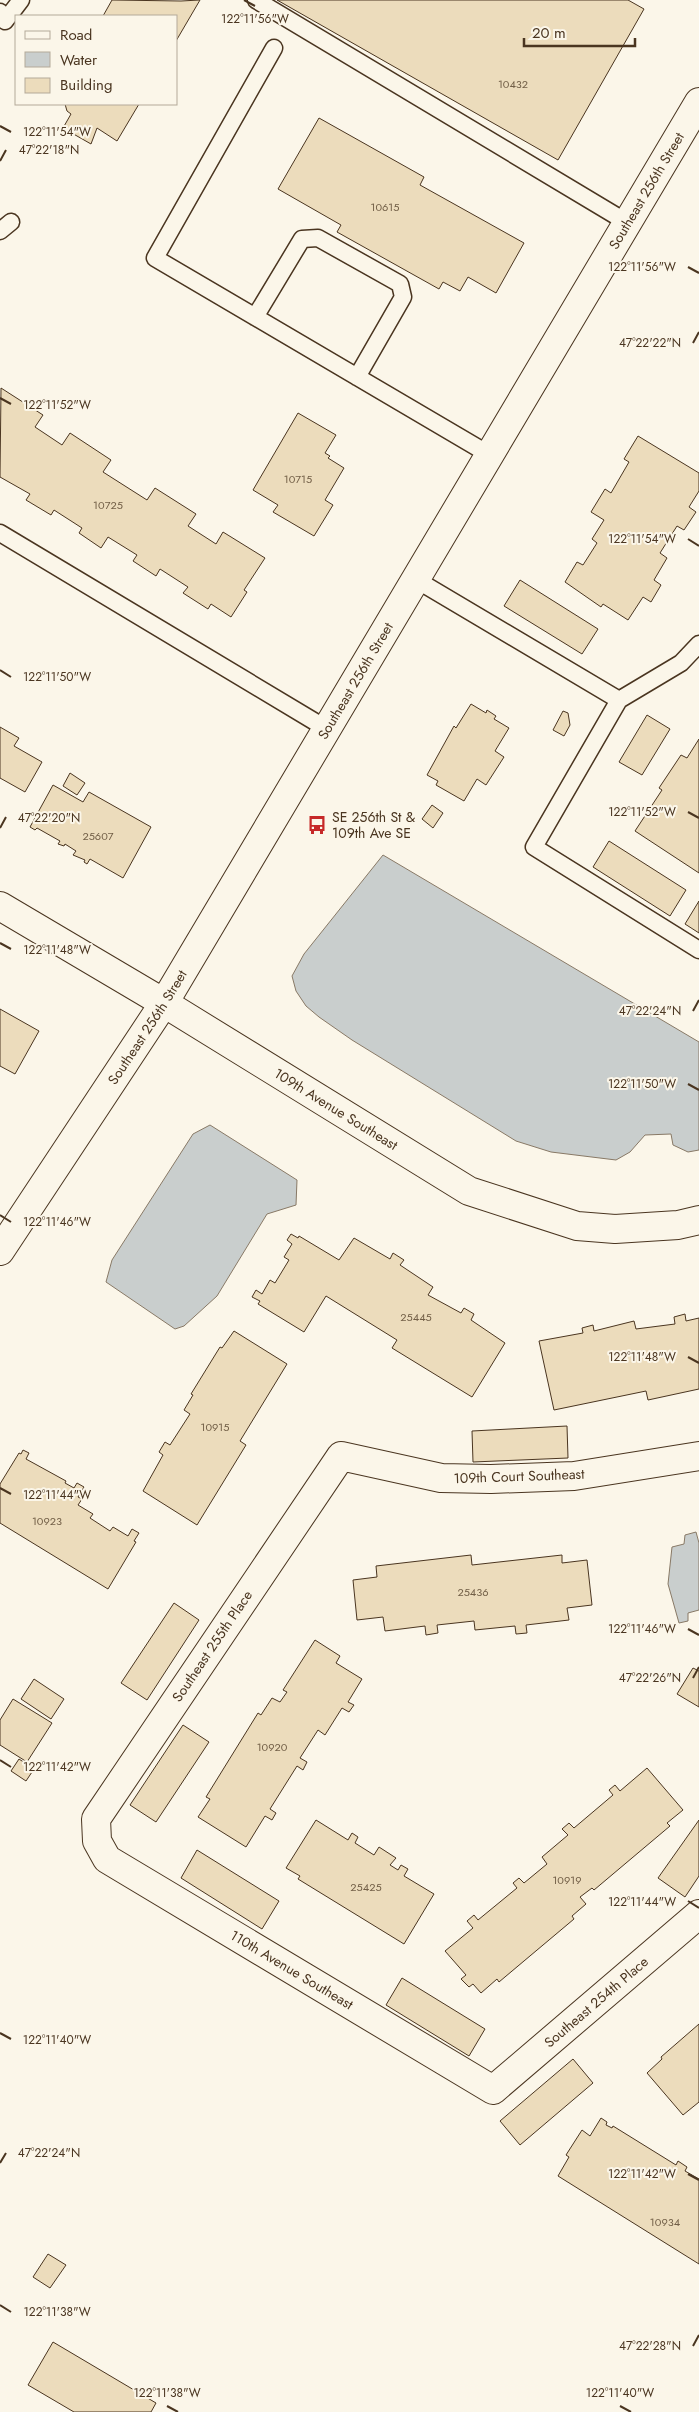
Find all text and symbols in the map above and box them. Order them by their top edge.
text: 122°11'56"W [221,10,289,28]
legend [15,15,178,105]
scale bar [524,15,635,47]
text: 20 m [532,22,566,44]
text: Road [60,24,92,46]
text: Water [60,49,98,71]
text: Building [60,74,112,96]
house number: 10432 [498,76,528,92]
text: 122°11'54"W [23,123,91,141]
street label: Southeast 256th Street [604,128,689,253]
text: 47°22'18"N [19,141,79,159]
house number: 10615 [370,199,400,215]
text: 122°11'56"W [608,258,676,276]
text: 47°22'22"N [619,334,681,352]
text: 122°11'52"W [23,396,91,414]
house number: 10715 [284,471,312,487]
house number: 10725 [93,497,123,513]
text: 122°11'54"W [608,530,676,548]
street label: Southeast 256th Street [313,618,398,743]
text: 122°11'50"W [23,668,91,686]
text: 122°11'52"W [608,803,676,821]
place label: SE 256th St & 109th Ave SE [332,807,416,843]
text: 47°22'20"N [18,809,80,827]
bus stop icon: SE 256th St & 109th Ave SE [306,814,328,836]
house number: 25607 [82,828,114,844]
text: 122°11'48"W [23,941,91,959]
street label: Southeast 256th Street [103,965,192,1088]
text: 47°22'24"N [619,1002,681,1020]
street label: 109th Avenue Southeast [270,1063,402,1155]
text: 122°11'50"W [608,1075,676,1093]
text: 122°11'46"W [23,1213,91,1231]
house number: 25445 [400,1309,432,1325]
text: 122°11'48"W [608,1348,676,1366]
house number: 10915 [200,1419,230,1435]
street label: 109th Court Southeast [453,1464,585,1488]
text: 122°11'44"W [23,1486,91,1504]
house number: 10923 [32,1513,62,1529]
house number: 25436 [457,1584,489,1600]
street label: Southeast 255th Place [167,1586,257,1706]
text: 122°11'46"W [608,1620,676,1638]
text: 47°22'26"N [619,1669,681,1687]
house number: 10920 [257,1739,288,1755]
text: 122°11'42"W [23,1758,91,1776]
house number: 10919 [552,1872,582,1888]
house number: 25425 [350,1879,382,1895]
text: 122°11'44"W [608,1893,676,1911]
street label: 110th Avenue Southeast [227,1925,358,2015]
street label: Southeast 254th Place [540,1952,652,2052]
text: 122°11'40"W [23,2031,91,2049]
text: 47°22'24"N [18,2144,80,2162]
text: 122°11'42"W [608,2165,676,2183]
house number: 10934 [650,2214,681,2230]
text: 122°11'38"W [23,2303,91,2321]
text: 47°22'28"N [619,2337,681,2355]
text: 122°11'38"W [133,2384,201,2402]
text: 122°11'40"W [586,2384,654,2402]

